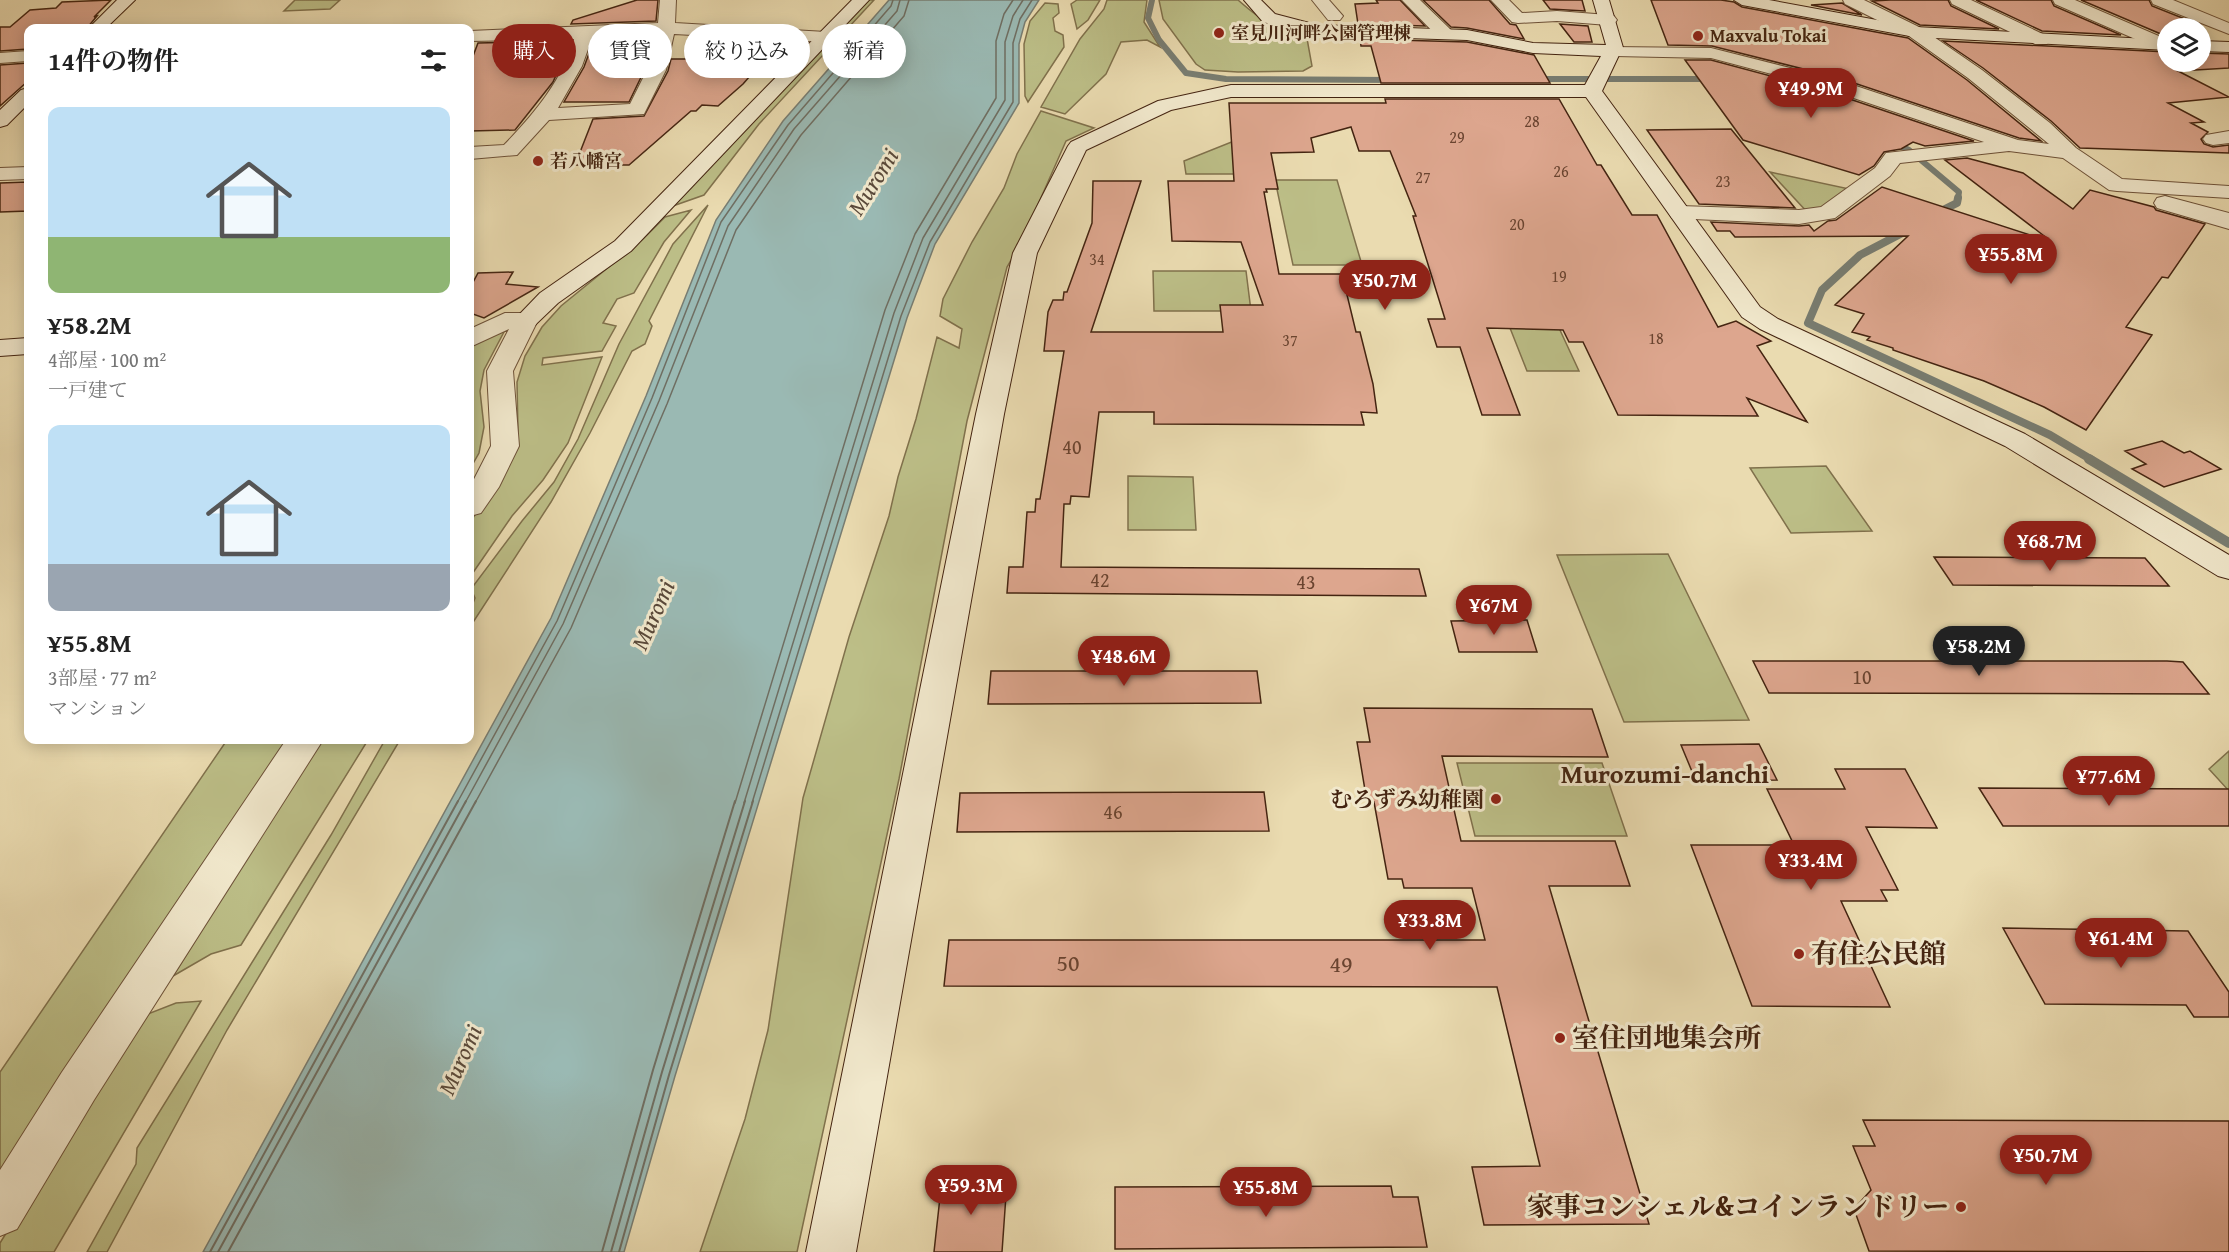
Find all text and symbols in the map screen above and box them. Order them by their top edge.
map controls [2157,18,2211,72]
button: layers [2157,18,2211,72]
place label: 室見川河畔公園管理棟 [1231,19,1411,46]
place label: Maxvalu Tokai [1710,22,1827,49]
chip: 購入 [492,24,576,78]
chip: 賃貸 [588,24,672,78]
chip: 絞り込み [684,24,810,78]
chip: 新着 [822,24,906,78]
marker: 室見川河畔公園管理棟 [1212,26,1226,40]
marker: Maxvalu Tokai [1691,29,1705,43]
text: 14件の物件 [48,41,179,80]
icon: filters [417,44,450,77]
pin: ¥49.9M [1762,68,1860,119]
text: ¥49.9M [1779,73,1843,102]
house number: 28 [1524,109,1540,133]
house number: 29 [1449,125,1465,149]
water label: Muromi [838,141,907,222]
icon: home [195,146,303,254]
place label: 若八幡宮 [550,147,622,174]
marker: 若八幡宮 [531,154,545,168]
house number: 26 [1553,159,1569,183]
house number: 27 [1415,165,1431,189]
house number: 23 [1715,169,1731,193]
house number: 20 [1509,212,1525,236]
pin: ¥55.8M [1962,234,2060,285]
text: ¥55.8M [1979,239,2043,268]
house number: 34 [1089,247,1105,271]
pin: ¥50.7M [1336,260,1434,311]
house number: 19 [1551,264,1567,288]
text: ¥50.7M [1353,265,1417,294]
text: ¥58.2M [48,305,132,344]
house number: 18 [1648,326,1664,350]
house number: 37 [1282,328,1298,352]
text: 4部屋 · 100 m² [48,345,166,374]
text: 一戸建て [48,375,128,404]
house number: 40 [1062,432,1082,461]
icon: home [195,464,303,572]
pin: ¥68.7M [2001,521,2099,572]
text: ¥68.7M [2018,526,2082,555]
house number: 42 [1090,565,1110,594]
house number: 43 [1296,567,1316,596]
water label: Muromi [622,574,683,655]
pin: ¥67M [1458,585,1530,636]
text: ¥67M [1470,590,1518,619]
text: ¥55.8M [48,623,132,662]
pin: ¥58.2M [1930,626,2028,677]
text: ¥58.2M [1947,631,2011,660]
pin: ¥48.6M [1075,636,1173,687]
text: ¥48.6M [1092,641,1156,670]
house number: 10 [1852,662,1872,691]
text: 3部屋 · 77 m² [48,663,157,692]
text: マンション [48,693,147,722]
district label: Murozumi-danchi [1561,754,1769,793]
pin: ¥77.6M [2060,756,2158,807]
text: ¥77.6M [2077,761,2141,790]
place label: むろずみ幼稚園 [1330,783,1484,815]
marker: むろずみ幼稚園 [1489,792,1503,806]
house number: 46 [1103,797,1123,826]
pin: ¥33.4M [1762,840,1860,891]
text: ¥33.4M [1779,845,1843,874]
pin: ¥33.8M [1381,900,1479,951]
text: ¥33.8M [1398,905,1462,934]
pin: ¥61.4M [2072,918,2170,969]
text: ¥61.4M [2089,923,2153,952]
place label: 有住公民館 [1811,933,1946,973]
house number: 50 [1056,945,1080,980]
house number: 49 [1329,946,1353,981]
marker: 有住公民館 [1792,947,1806,961]
place label: 室住団地集会所 [1572,1017,1761,1057]
water label: Muromi [429,1019,490,1100]
marker: 室住団地集会所 [1553,1031,1567,1045]
pin: ¥50.7M [1997,1135,2095,1186]
text: ¥50.7M [2014,1140,2078,1169]
pin: ¥59.3M [922,1165,1020,1216]
pin: ¥55.8M [1217,1167,1315,1218]
text: ¥59.3M [939,1170,1003,1199]
text: ¥55.8M [1234,1172,1298,1201]
place label: 家事コンシェル&コインランドリー [1527,1186,1949,1226]
marker: 家事コンシェル&コインランドリー [1954,1200,1968,1214]

